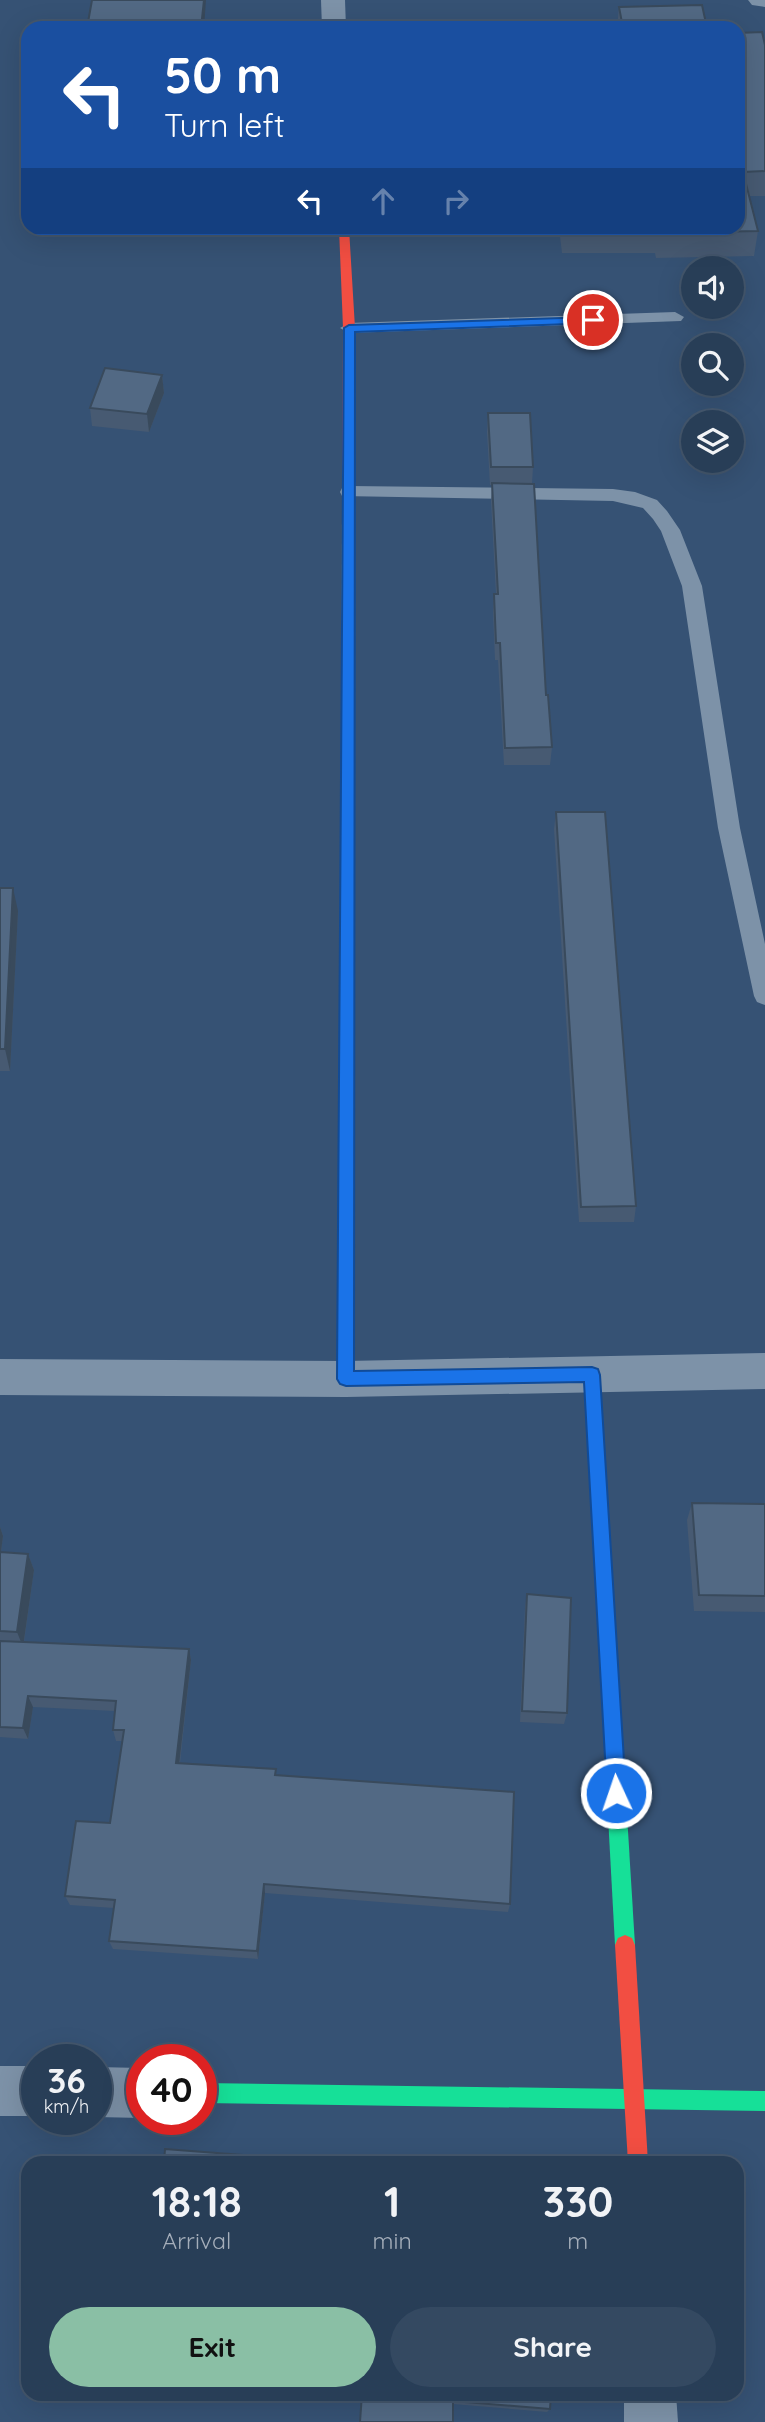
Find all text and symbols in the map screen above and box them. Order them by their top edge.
text: 50 m [164,44,281,105]
icon: left [49,49,140,140]
text: Turn left [164,105,285,145]
icon: left [291,182,329,220]
icon: ahead [364,182,402,220]
icon: right [437,182,475,220]
map controls [681,256,744,473]
button: sound [681,256,744,319]
pin [563,290,623,350]
icon: arrive [574,301,612,339]
button: search [681,333,744,396]
button: layers [681,410,744,473]
position arrow [579,1756,653,1830]
speed limit sign: 40 [126,2044,217,2135]
text: 36 [47,2058,86,2102]
text: km/h [44,2095,89,2118]
text: 18:18 [152,2175,242,2228]
text: 1 [384,2175,400,2228]
text: 330 [542,2175,613,2228]
text: Arrival [162,2226,231,2255]
text: min [373,2226,412,2255]
text: m [567,2226,588,2255]
button: Exit [49,2307,376,2387]
button: Share [390,2307,716,2387]

